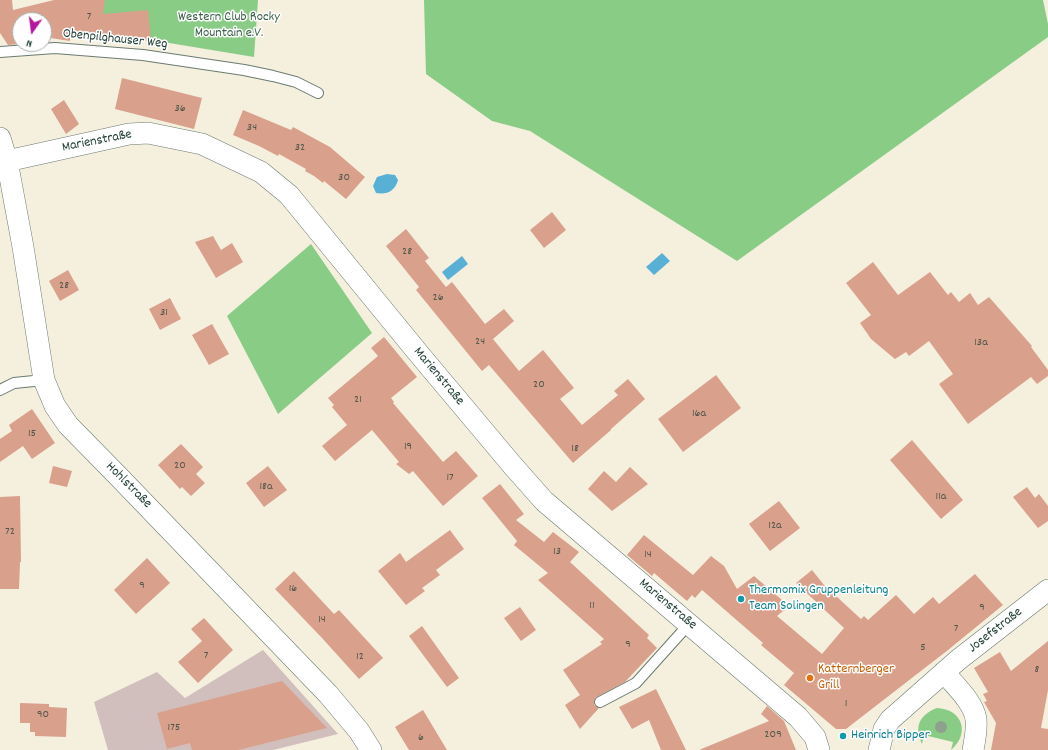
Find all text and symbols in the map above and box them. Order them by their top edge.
house number: 7 [87,10,91,24]
park label: Western Club Rocky Mountain e.V. [178,10,280,42]
north arrow [12,12,52,52]
street label: Obenpilghauser Weg [62,26,168,54]
text: N [25,34,34,51]
house number: 36 [174,102,186,116]
house number: 34 [247,121,257,135]
street label: Marienstraße [61,127,133,157]
house number: 32 [295,141,305,155]
house number: 30 [338,171,350,185]
house number: 28 [402,245,412,259]
house number: 28 [59,279,69,293]
house number: 26 [432,291,444,305]
house number: 31 [160,306,168,320]
house number: 24 [475,335,485,349]
house number: 13a [974,336,988,350]
street label: Marienstraße [409,344,467,410]
house number: 20 [533,378,545,392]
house number: 21 [354,393,362,407]
house number: 16a [692,407,706,421]
house number: 15 [28,427,36,441]
house number: 19 [404,440,412,454]
house number: 18 [571,442,579,456]
street label: Hohlstraße [101,459,155,513]
house number: 20 [174,459,186,473]
house number: 17 [446,471,454,485]
house number: 18a [259,480,273,494]
house number: 11a [936,490,946,504]
house number: 12a [768,519,782,533]
house number: 72 [5,525,15,539]
house number: 13 [553,545,561,559]
house number: 14 [644,548,652,562]
street label: Marienstraße [634,576,700,634]
house number: 9 [139,579,145,593]
house number: 16 [289,582,297,596]
place label: Thermomix Gruppenleitung Team Solingen [749,583,888,616]
marker: Thermomix Gruppenleitung Team Solingen [736,594,746,604]
house number: 11 [589,599,595,613]
house number: 9 [979,601,985,615]
street label: Josefstraße [966,605,1026,657]
house number: 14 [318,613,326,627]
house number: 7 [954,622,958,636]
house number: 9 [625,638,631,652]
house number: 5 [920,641,926,655]
house number: 7 [204,649,208,663]
house number: 12 [356,650,364,664]
place label: Katternberger Grill [818,662,894,694]
house number: 8 [1035,663,1039,677]
marker: Katternberger Grill [805,673,815,683]
house number: 1 [845,697,847,711]
house number: 90 [37,708,49,722]
house number: 175 [168,721,180,735]
house number: 209 [764,728,782,742]
place label: Heinrich Bipper [851,728,930,744]
house number: 6 [418,731,424,745]
marker: Heinrich Bipper [838,731,848,741]

